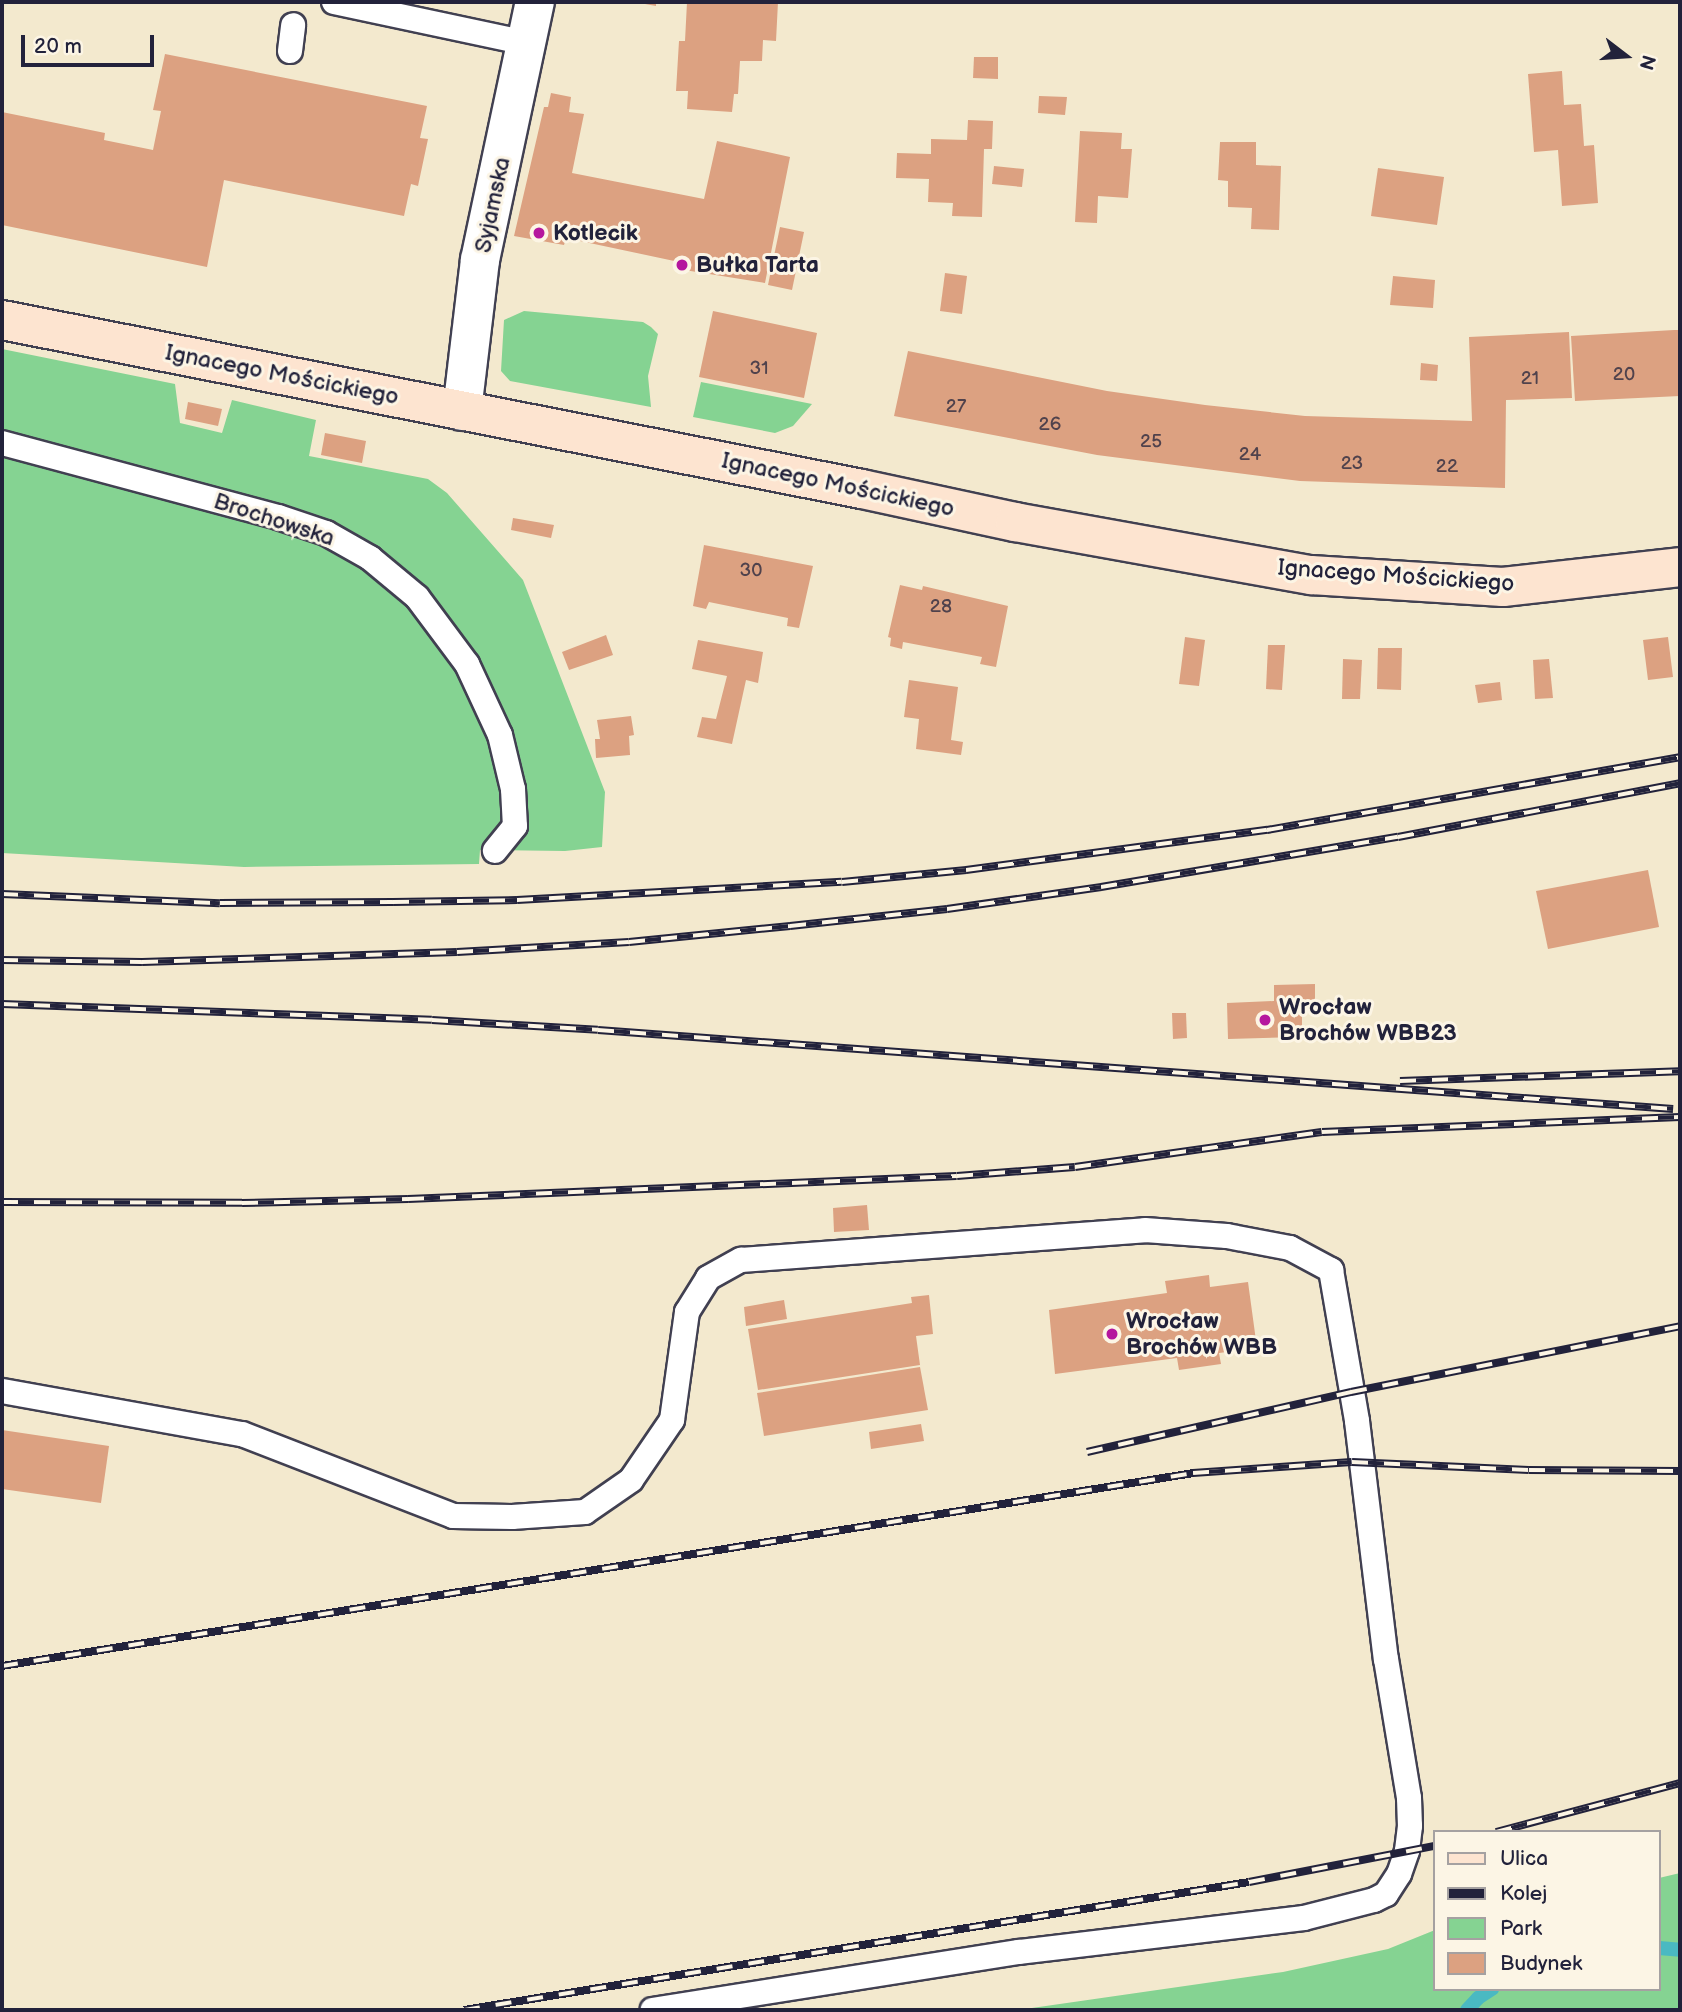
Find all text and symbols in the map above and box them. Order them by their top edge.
scale bar [24,21,158,65]
north arrow [1591,21,1661,91]
text: 20 m [34,34,82,59]
text: N [1633,52,1660,72]
street label: Syjamska [469,155,517,255]
place label: Kotlecik [553,219,638,247]
marker: Kotlecik [531,225,547,241]
place label: Bułka Tarta [696,251,819,279]
marker: Bułka Tarta [674,257,690,273]
street label: Ignacego Mościckiego [163,339,401,411]
house number: 31 [749,358,769,380]
house number: 20 [1613,364,1635,386]
house number: 21 [1521,368,1539,390]
house number: 27 [946,396,966,418]
house number: 26 [1039,414,1061,436]
house number: 25 [1140,431,1162,453]
house number: 24 [1239,444,1261,466]
street label: Ignacego Mościckiego [719,447,957,523]
house number: 23 [1341,453,1363,475]
house number: 22 [1436,456,1458,478]
street label: Brochowska [210,488,338,552]
street label: Ignacego Mościckiego [1277,554,1515,598]
house number: 30 [740,560,762,582]
house number: 28 [930,596,952,618]
place label: Wrocław Brochów WBB23 [1279,993,1457,1047]
marker: Wrocław Brochów WBB23 [1257,1012,1273,1028]
place label: Wrocław Brochów WBB [1126,1307,1277,1361]
marker: Wrocław Brochów WBB [1104,1326,1120,1342]
legend [1434,1830,1661,1991]
text: Ulica [1500,1846,1548,1871]
text: Kolej [1500,1881,1547,1906]
text: Park [1500,1916,1542,1941]
text: Budynek [1500,1951,1582,1976]

